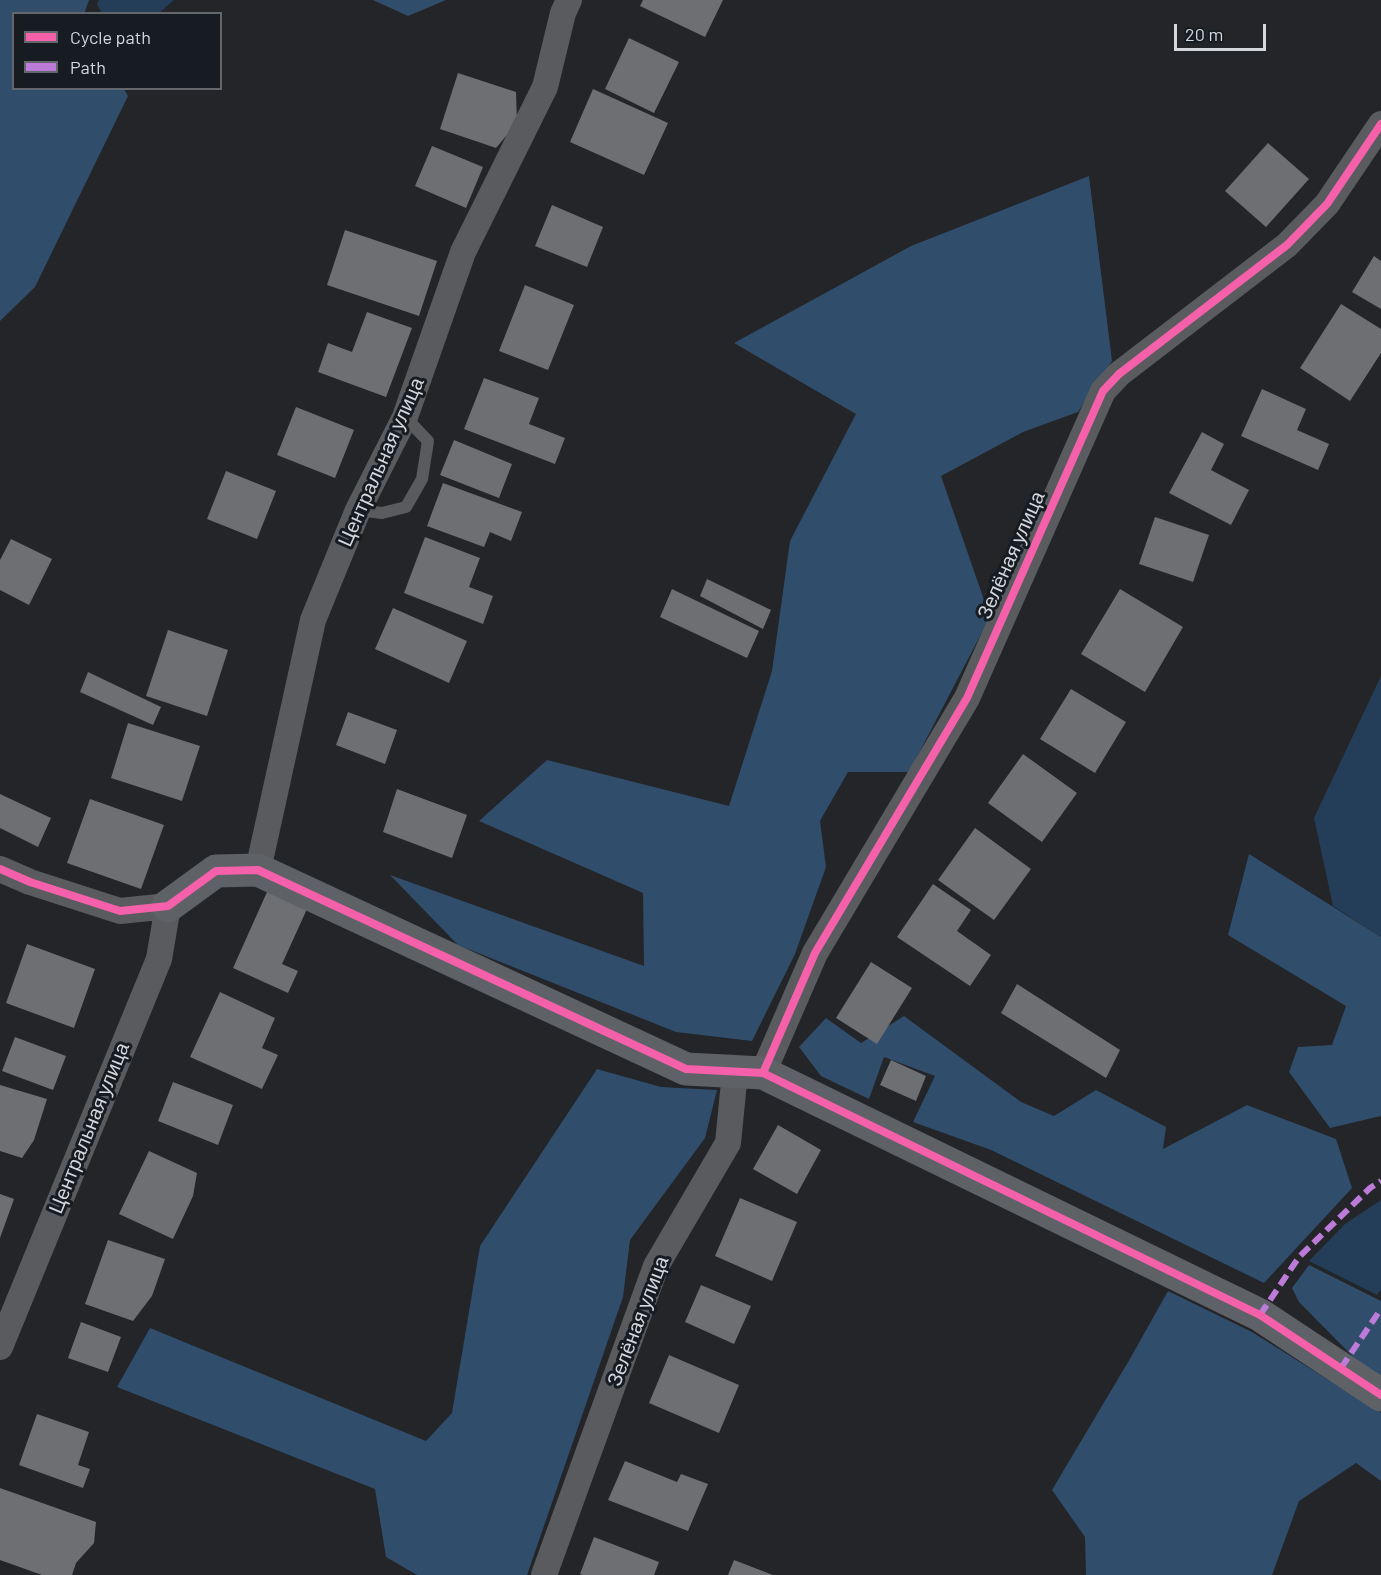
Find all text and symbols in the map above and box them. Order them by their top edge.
legend [12,12,222,90]
scale bar [1177,12,1268,50]
text: 20 m [1185,23,1223,45]
text: Cycle path [70,26,151,48]
text: Path [70,56,106,78]
street label: Центральная улица [333,374,429,550]
street label: Зелёная улица [972,487,1050,623]
street label: Центральная улица [44,1039,134,1217]
street label: Зелёная улица [602,1253,674,1389]

